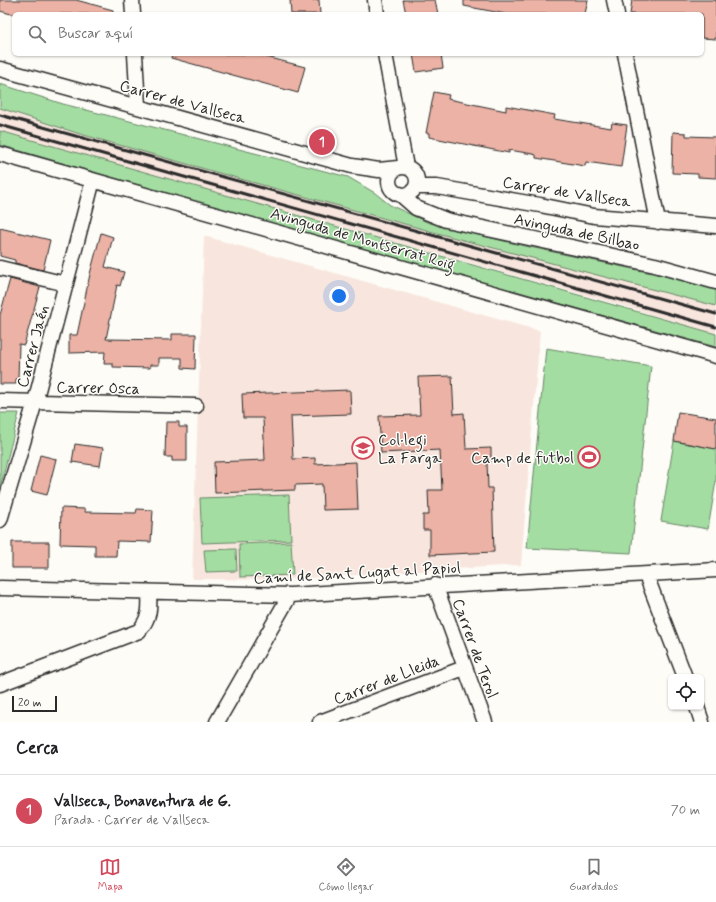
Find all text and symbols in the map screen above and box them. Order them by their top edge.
search box [12,12,704,56]
icon: search [26,23,48,45]
text: Buscar aquí [58,24,133,44]
street label: Carrer de Vallseca [117,76,248,129]
pin: 1 [309,127,335,157]
street label: Carrer de Vallseca [501,172,633,213]
street label: Avinguda de Montserrat Roig [268,203,457,277]
street label: Avinguda de Bilbao [512,209,641,257]
your location [329,286,349,306]
street label: Carrer Jaén [12,303,55,390]
street label: Carrer Osca [56,377,140,400]
place label: Col·legi La Farga [378,430,442,469]
school or university icon: Col·legi La Farga [350,435,376,461]
sports icon: Camp de futbol [576,444,602,470]
place label: Camp de futbol [471,448,574,469]
street label: Camí de Sant Cugat al Papiol [253,558,461,590]
street label: Carrer de Terol [447,596,502,701]
street label: Carrer de Lleida [331,651,442,710]
map controls [668,674,704,710]
button: locate [668,674,704,710]
scale bar [12,694,57,713]
text: 20 m [18,696,41,710]
text: Cerca [16,737,59,759]
text: Vallseca, Bonaventura de G. [54,792,231,812]
text: 1 [26,802,32,819]
text: 70 m [671,802,700,819]
text: Parada · Carrer de Vallseca [54,812,209,829]
tab: Mapa [98,856,123,894]
tab: Cómo llegar [319,856,374,894]
tab: Guardados [569,856,618,894]

